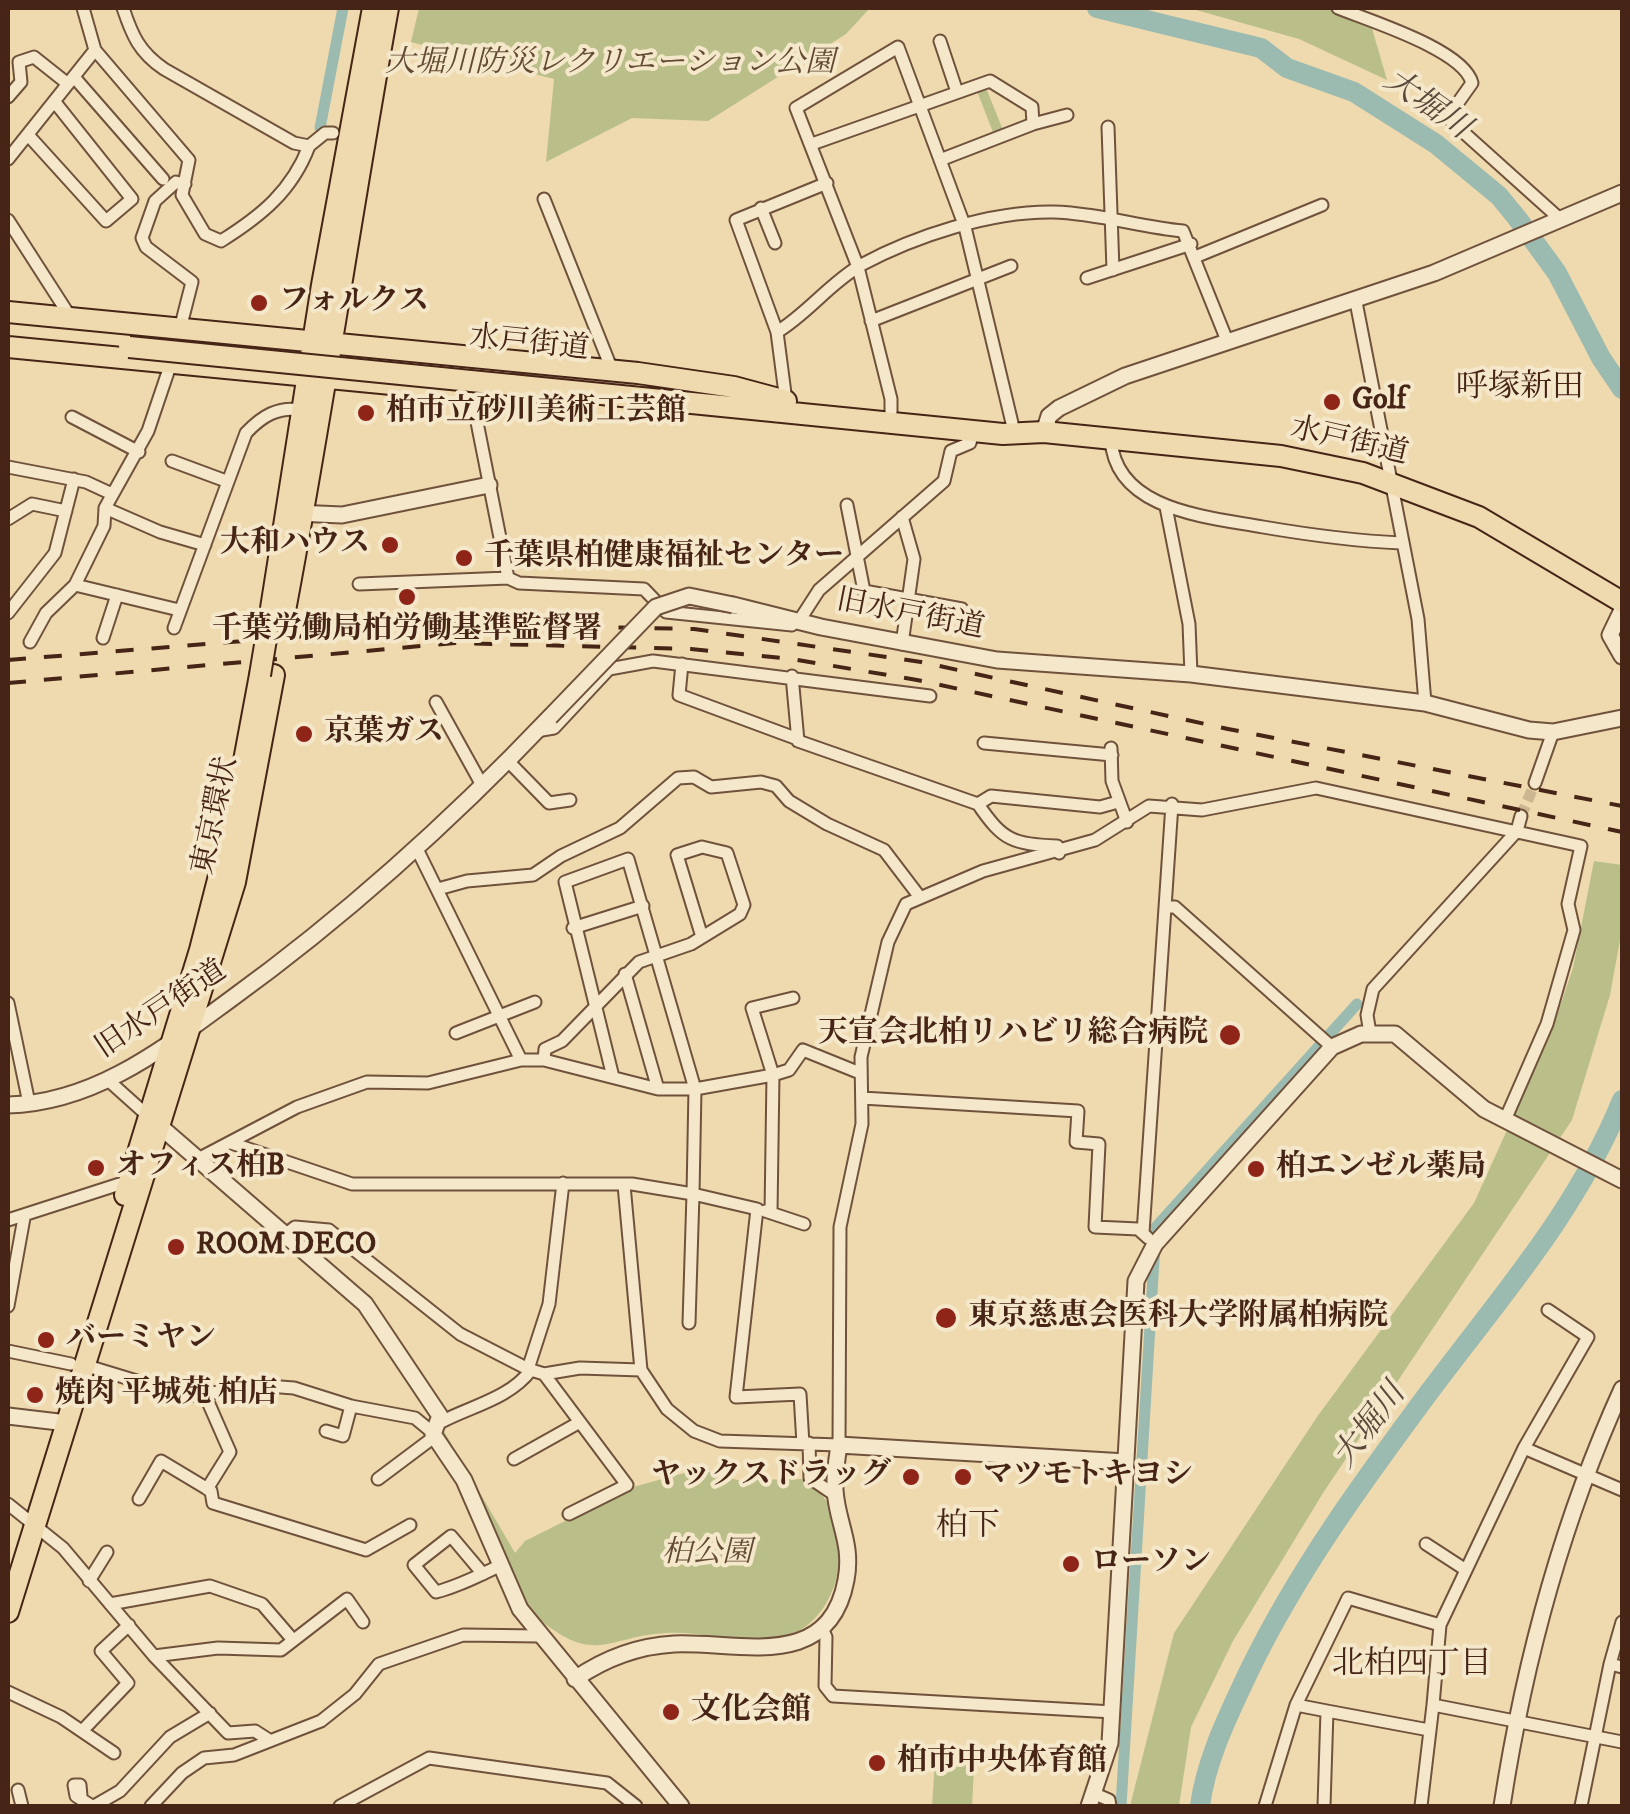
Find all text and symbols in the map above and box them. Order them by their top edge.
park label: 大堀川防災レクリエーション公園 [385,47,835,83]
water label: 大堀川 [1376,63,1476,149]
place label: フォルクス [279,285,429,321]
marker: フォルクス [248,292,270,314]
street label: 水戸街道 [467,321,591,369]
district label: 呼塚新田 [1456,370,1584,408]
place label: Golf [1352,384,1406,420]
marker: Golf [1321,391,1343,413]
place label: 柏市立砂川美術工芸館 [386,395,686,431]
marker: 柏市立砂川美術工芸館 [355,402,377,424]
street label: 水戸街道 [1286,412,1412,474]
place label: 大和ハウス [220,527,370,563]
marker: 大和ハウス [379,534,401,556]
place label: 千葉県柏健康福祉センター [484,540,844,576]
marker: 千葉県柏健康福祉センター [453,547,475,569]
street label: 旧水戸街道 [833,584,987,648]
marker: 千葉労働局柏労働基準監督署 [396,586,418,608]
place label: 千葉労働局柏労働基準監督署 [212,613,602,649]
place label: 京葉ガス [324,716,444,752]
marker: 京葉ガス [293,723,315,745]
street label: 東京環状 [187,754,247,878]
street label: 旧水戸街道 [90,954,234,1068]
place label: 天宣会北柏リハビリ総合病院 [818,1017,1208,1053]
marker: 天宣会北柏リハビリ総合病院 [1217,1022,1243,1048]
place label: オフィス柏B [116,1150,285,1186]
place label: 柏エンゼル薬局 [1276,1151,1486,1187]
marker: オフィス柏B [85,1157,107,1179]
marker: 柏エンゼル薬局 [1245,1158,1267,1180]
place label: ROOM DECO [196,1229,376,1265]
marker: ROOM DECO [165,1236,187,1258]
place label: 東京慈恵会医科大学附属柏病院 [968,1300,1388,1336]
marker: 東京慈恵会医科大学附属柏病院 [933,1305,959,1331]
place label: バーミヤン [66,1322,216,1358]
marker: バーミヤン [35,1329,57,1351]
place label: 焼肉 平城苑 柏店 [55,1377,278,1413]
water label: 大堀川 [1327,1377,1415,1477]
marker: 焼肉 平城苑 柏店 [24,1384,46,1406]
place label: ヤックスドラッグ [651,1459,891,1495]
place label: マツモトキヨシ [983,1459,1193,1495]
marker: ヤックスドラッグ [900,1466,922,1488]
marker: マツモトキヨシ [952,1466,974,1488]
district label: 柏下 [936,1509,1000,1547]
park label: 柏公園 [662,1537,752,1573]
place label: ローソン [1091,1546,1211,1582]
marker: ローソン [1060,1553,1082,1575]
district label: 北柏四丁目 [1332,1647,1492,1685]
place label: 文化会館 [691,1694,811,1730]
marker: 文化会館 [660,1701,682,1723]
place label: 柏市中央体育館 [897,1745,1107,1781]
marker: 柏市中央体育館 [866,1752,888,1774]

